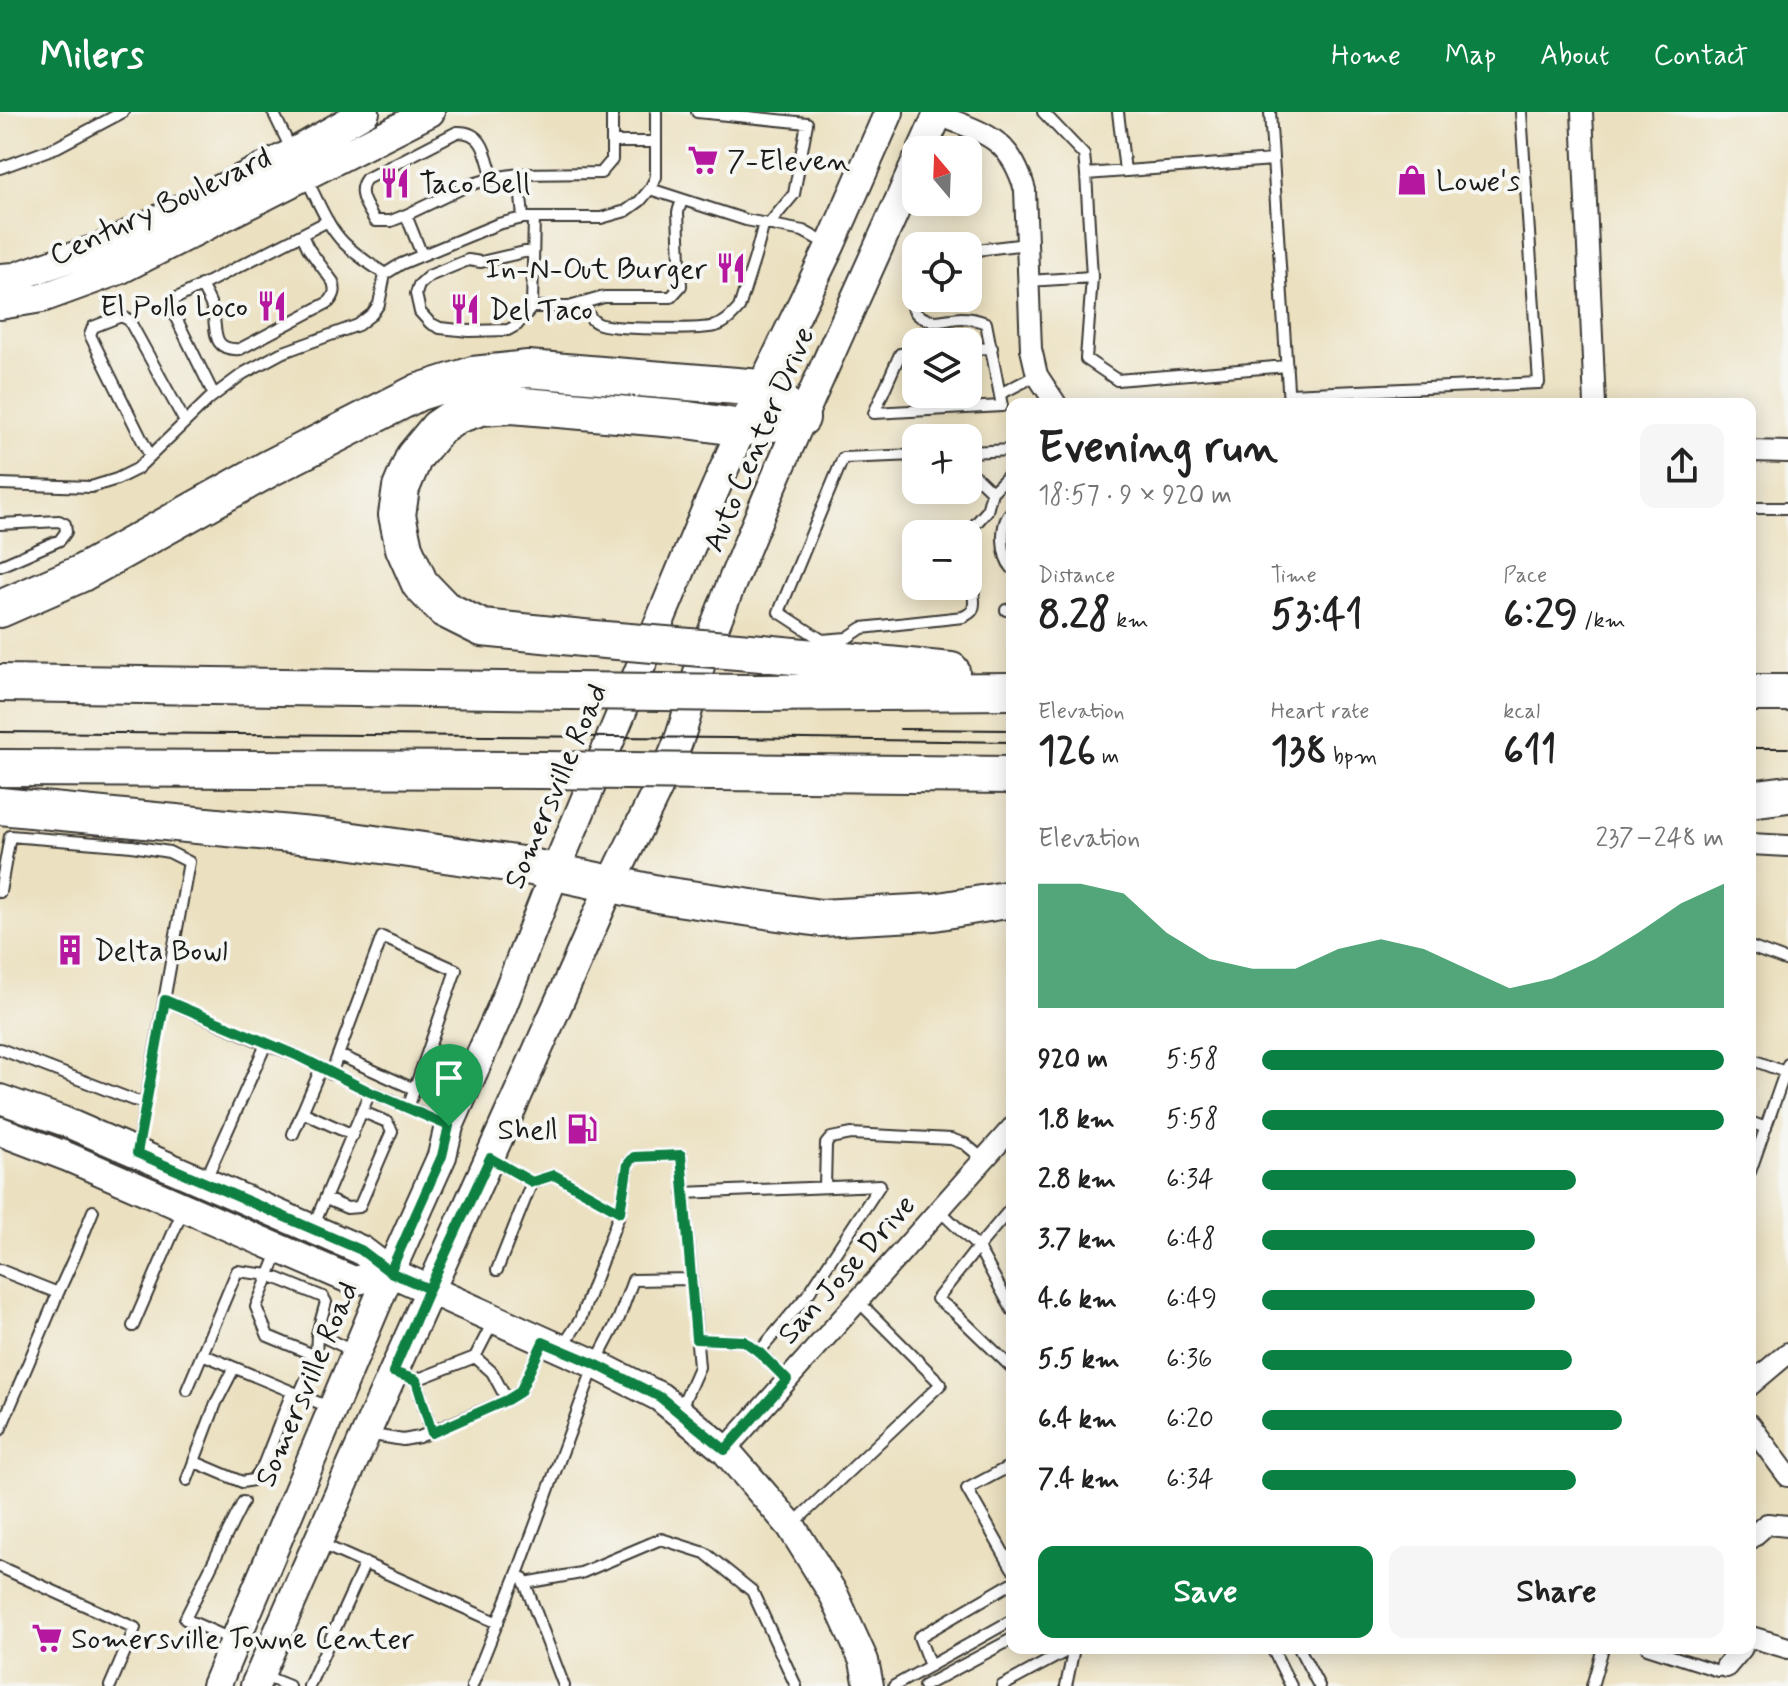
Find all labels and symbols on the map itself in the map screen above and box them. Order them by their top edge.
north arrow [902,136,982,216]
street label: Century Boulevard [43,139,278,276]
place label: 7-Eleven [727,142,851,181]
supermarket icon: 7-Eleven [686,143,720,177]
place label: Lowe's [1436,162,1520,201]
shop icon: Lowe's [1395,163,1429,197]
place label: Taco Bell [419,165,530,204]
restaurant icon: Taco Bell [378,166,412,200]
place label: In-N-Out Burger [485,250,708,289]
restaurant icon: In-N-Out Burger [714,251,748,285]
place label: El Pollo Loco [100,288,248,327]
restaurant icon: El Pollo Loco [255,289,289,323]
place label: Del Taco [489,291,593,330]
restaurant icon: Del Taco [448,292,482,326]
street label: Auto Center Drive [694,321,824,558]
street label: Somersville Road [496,678,617,895]
place label: Delta Bowl [94,932,228,971]
building icon: Delta Bowl [53,933,87,967]
pin [415,1044,483,1126]
place label: Shell [498,1111,558,1150]
fuel station icon: Shell [565,1112,599,1146]
street label: San Jose Drive [769,1187,925,1353]
street label: Somersville Road [247,1276,368,1493]
place label: Somersville Towne Center [71,1620,414,1659]
supermarket icon: Somersville Towne Center [30,1621,64,1655]

